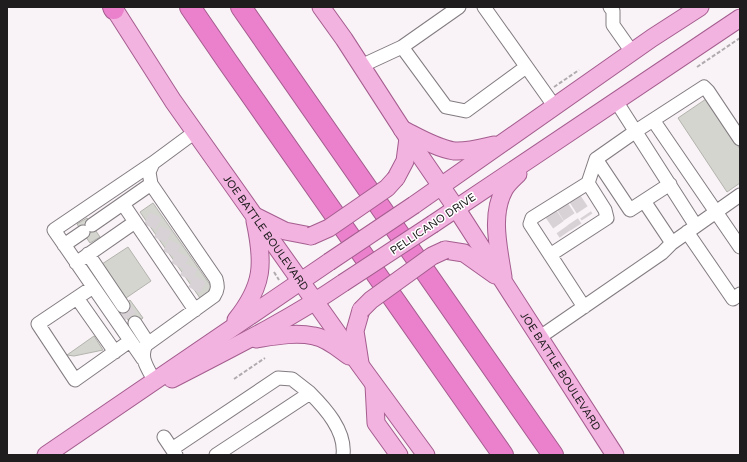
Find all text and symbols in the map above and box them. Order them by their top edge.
street label: JOE BATTLE BOULEVARD [221,172,312,293]
street label: PELLICANO DRIVE [388,190,478,258]
street label: JOE BATTLE BOULEVARD [518,309,604,433]

